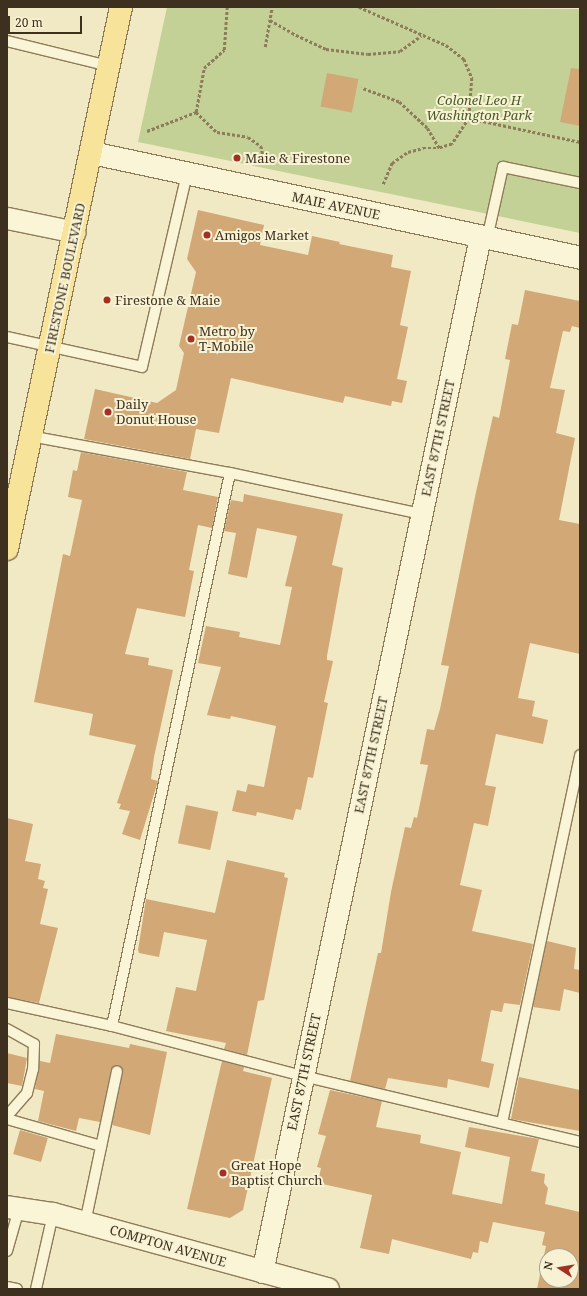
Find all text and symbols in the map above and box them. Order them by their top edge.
scale bar [10,8,84,34]
text: 20 m [15,14,43,31]
park label: Colonel Leo H Washington Park [426,93,532,124]
place label: Maie & Firestone [245,150,350,166]
marker: Maie & Firestone [232,153,242,163]
street label: MAIE AVENUE [290,189,382,223]
street label: FIRESTONE BOULEVARD [41,202,89,354]
place label: Amigos Market [215,227,309,243]
marker: Amigos Market [202,230,212,240]
place label: Firestone & Maie [115,292,220,308]
marker: Firestone & Maie [102,295,112,305]
place label: Metro by T-Mobile [199,324,255,355]
marker: Metro by T-Mobile [186,334,196,344]
street label: EAST 87TH STREET [418,378,458,498]
place label: Daily Donut House [116,397,196,428]
marker: Daily Donut House [103,407,113,417]
street label: EAST 87TH STREET [351,695,391,815]
street label: EAST 87TH STREET [284,1012,324,1132]
place label: Great Hope Baptist Church [231,1158,323,1189]
marker: Great Hope Baptist Church [218,1168,228,1178]
street label: COMPTON AVENUE [108,1222,228,1270]
north arrow [539,1248,579,1288]
text: N [540,1260,556,1271]

